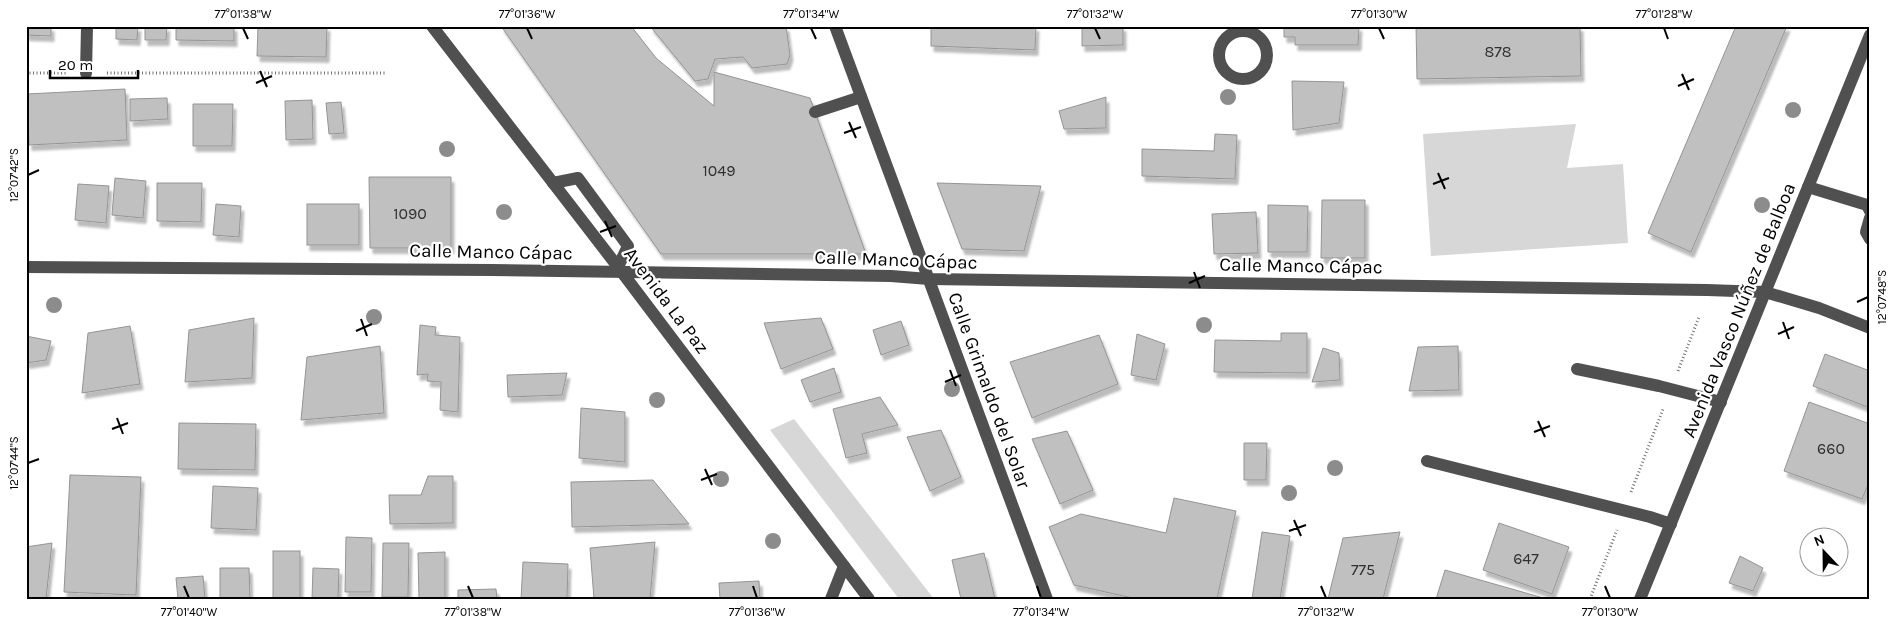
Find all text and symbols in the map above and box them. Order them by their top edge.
text: 77°01'38"W [215,7,272,21]
text: 77°01'36"W [499,7,555,21]
text: 77°01'34"W [783,7,839,21]
text: 77°01'32"W [1067,7,1124,21]
text: 77°01'30"W [1351,7,1408,21]
text: 77°01'28"W [1636,7,1693,21]
house number: 878 [1484,42,1512,61]
scale bar [50,48,138,80]
text: 20 m [58,56,93,74]
text: 12°07'42"S [7,148,21,202]
house number: 1049 [703,161,736,180]
street label: Avenida Vasco Núñez de Balboa [1678,180,1800,441]
house number: 1090 [393,204,427,223]
street label: Calle Manco Cápac [409,240,573,264]
street label: Avenida La Paz [619,243,713,358]
street label: Calle Manco Cápac [814,246,978,274]
street label: Calle Manco Cápac [1219,254,1383,278]
text: 12°07'48"S [1875,270,1889,324]
street label: Calle Grimaldo del Solar [943,289,1035,491]
text: 12°07'44"S [7,436,21,490]
house number: 660 [1817,439,1845,458]
north arrow [1798,528,1848,578]
text: N [1811,531,1827,550]
house number: 647 [1513,549,1539,568]
house number: 775 [1351,560,1375,579]
text: 77°01'40"W [161,605,217,619]
text: 77°01'38"W [445,605,502,619]
text: 77°01'36"W [729,605,785,619]
text: 77°01'34"W [1013,605,1069,619]
text: 77°01'32"W [1298,605,1355,619]
text: 77°01'30"W [1582,605,1639,619]

